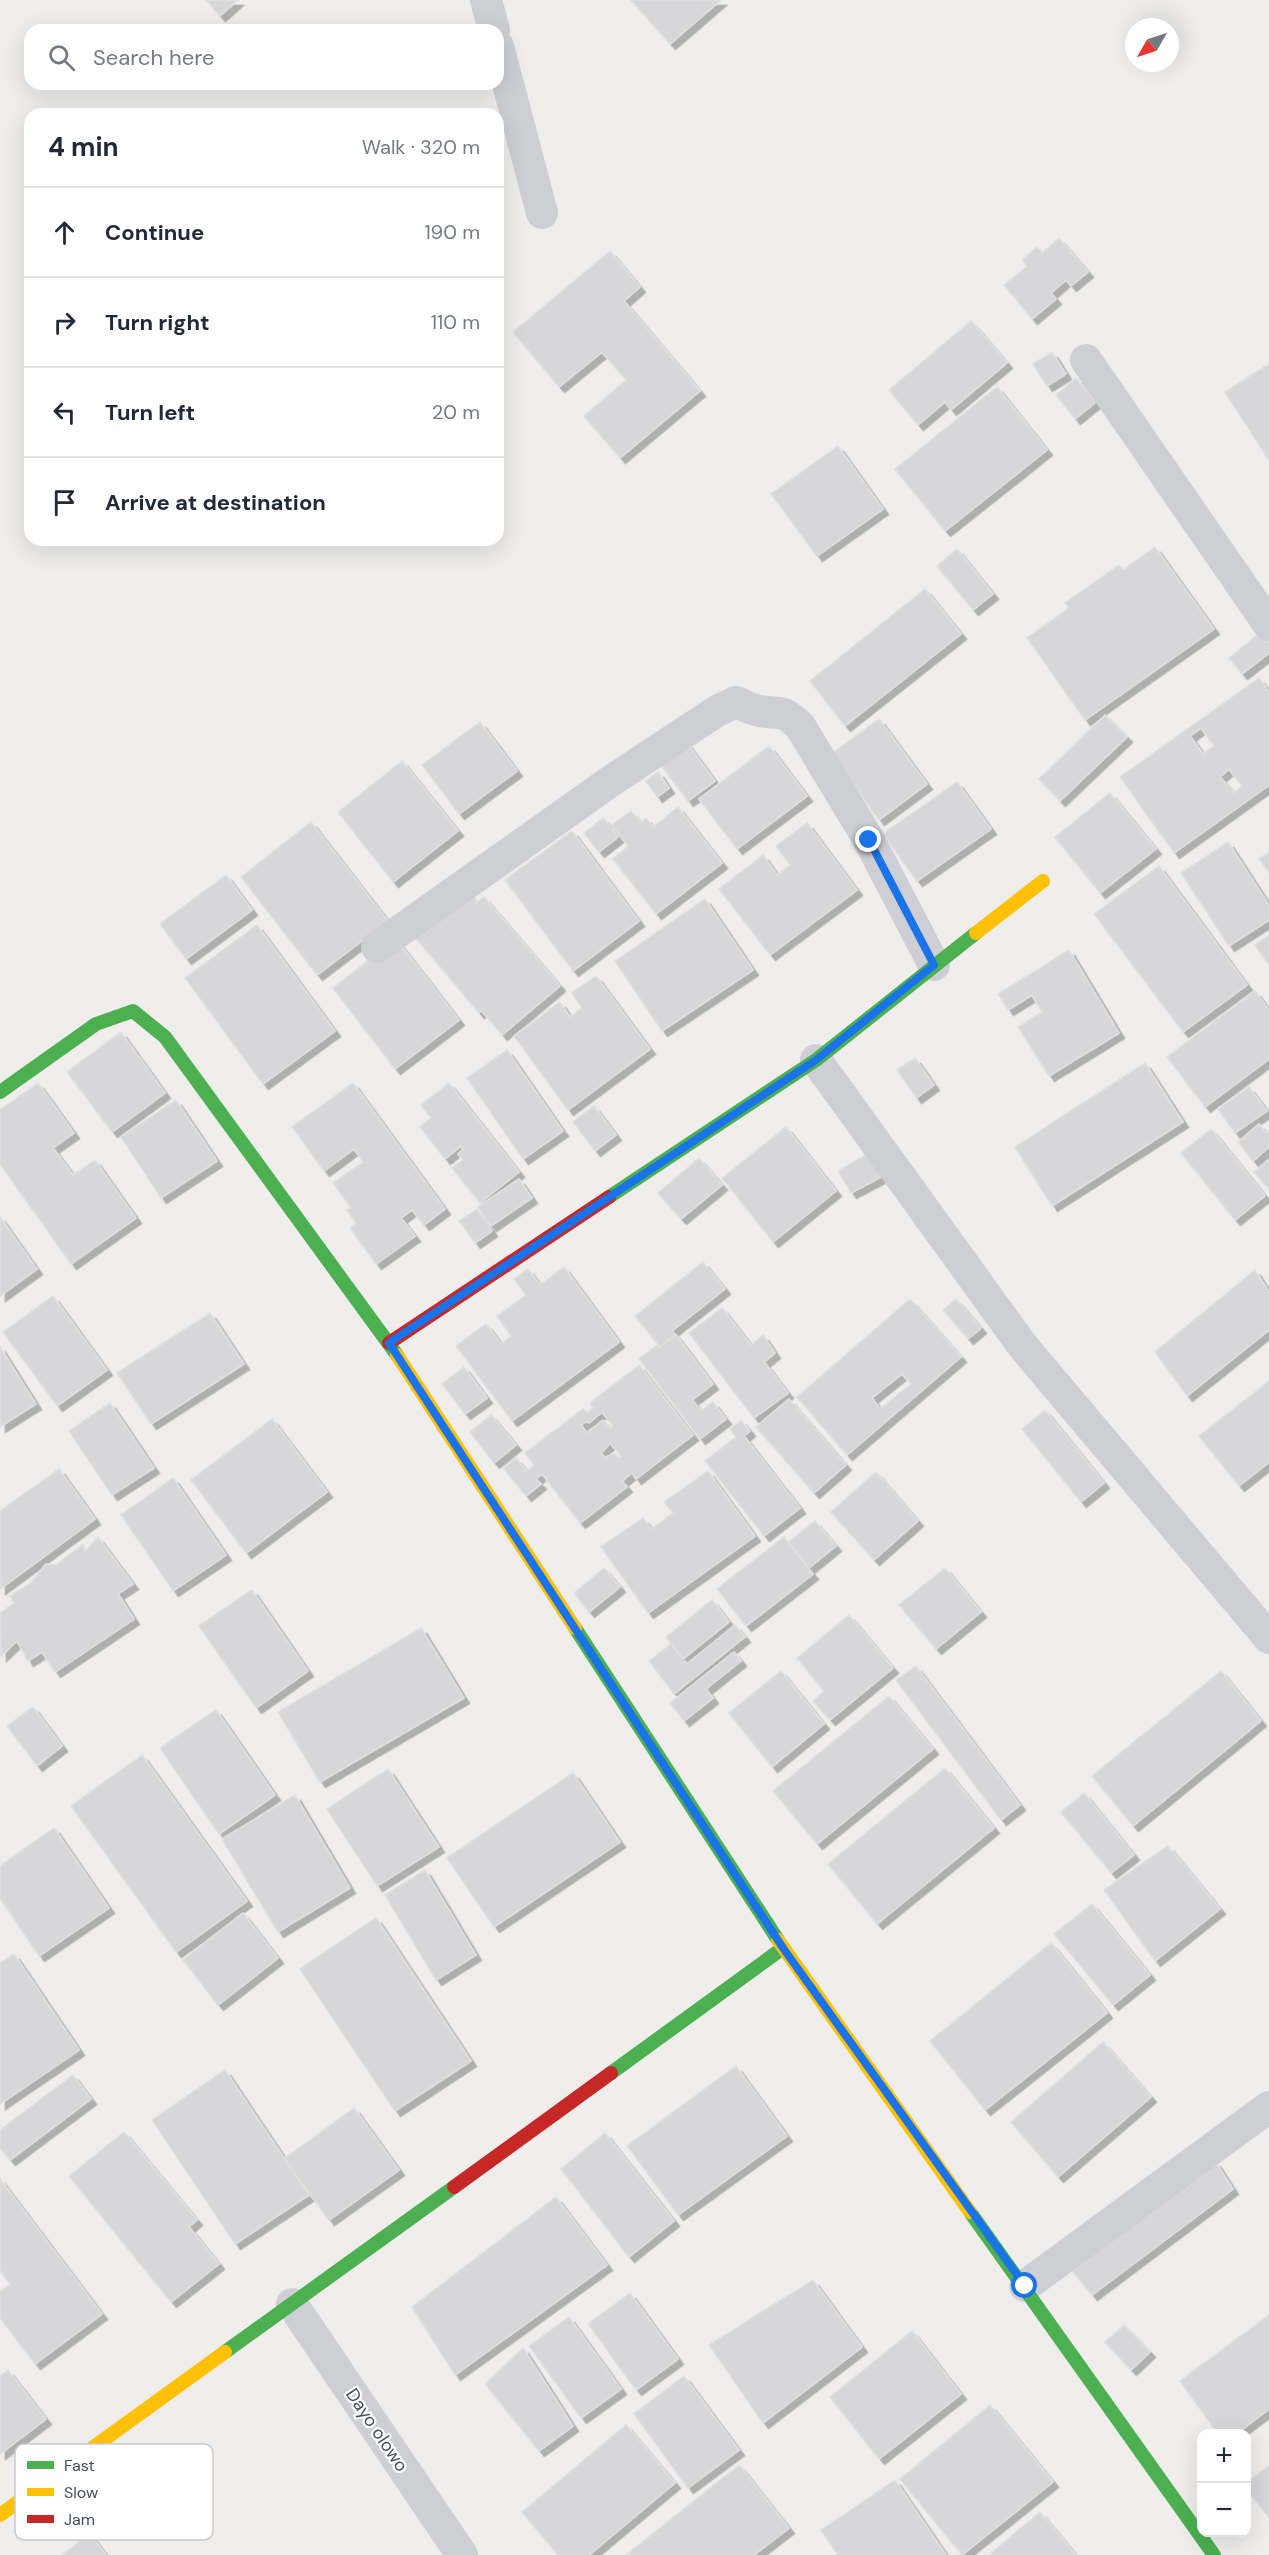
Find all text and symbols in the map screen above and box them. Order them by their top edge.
north arrow [1125,18,1179,72]
search box [24,24,504,90]
icon: search [45,41,78,74]
text: Search here [93,43,214,72]
text: 4 min [48,130,119,164]
text: Walk · 320 m [362,134,480,160]
icon: ahead [48,216,81,249]
text: Continue [105,218,204,247]
text: 190 m [424,219,480,245]
icon: right [48,306,81,339]
text: Turn right [105,308,210,337]
text: 110 m [431,309,480,335]
icon: left [48,396,81,429]
text: Turn left [105,398,195,427]
text: 20 m [432,399,480,425]
icon: arrive [48,486,81,519]
text: Arrive at destination [105,488,326,517]
route end [855,826,881,852]
route start [1011,2272,1037,2298]
street label: Dayo olowo [340,2384,414,2476]
map controls [1197,2429,1251,2537]
button: + [1197,2429,1251,2483]
legend [15,2444,213,2540]
text: Fast [64,2455,95,2476]
text: Slow [64,2482,98,2503]
button: − [1197,2483,1251,2537]
text: Jam [64,2509,95,2530]

